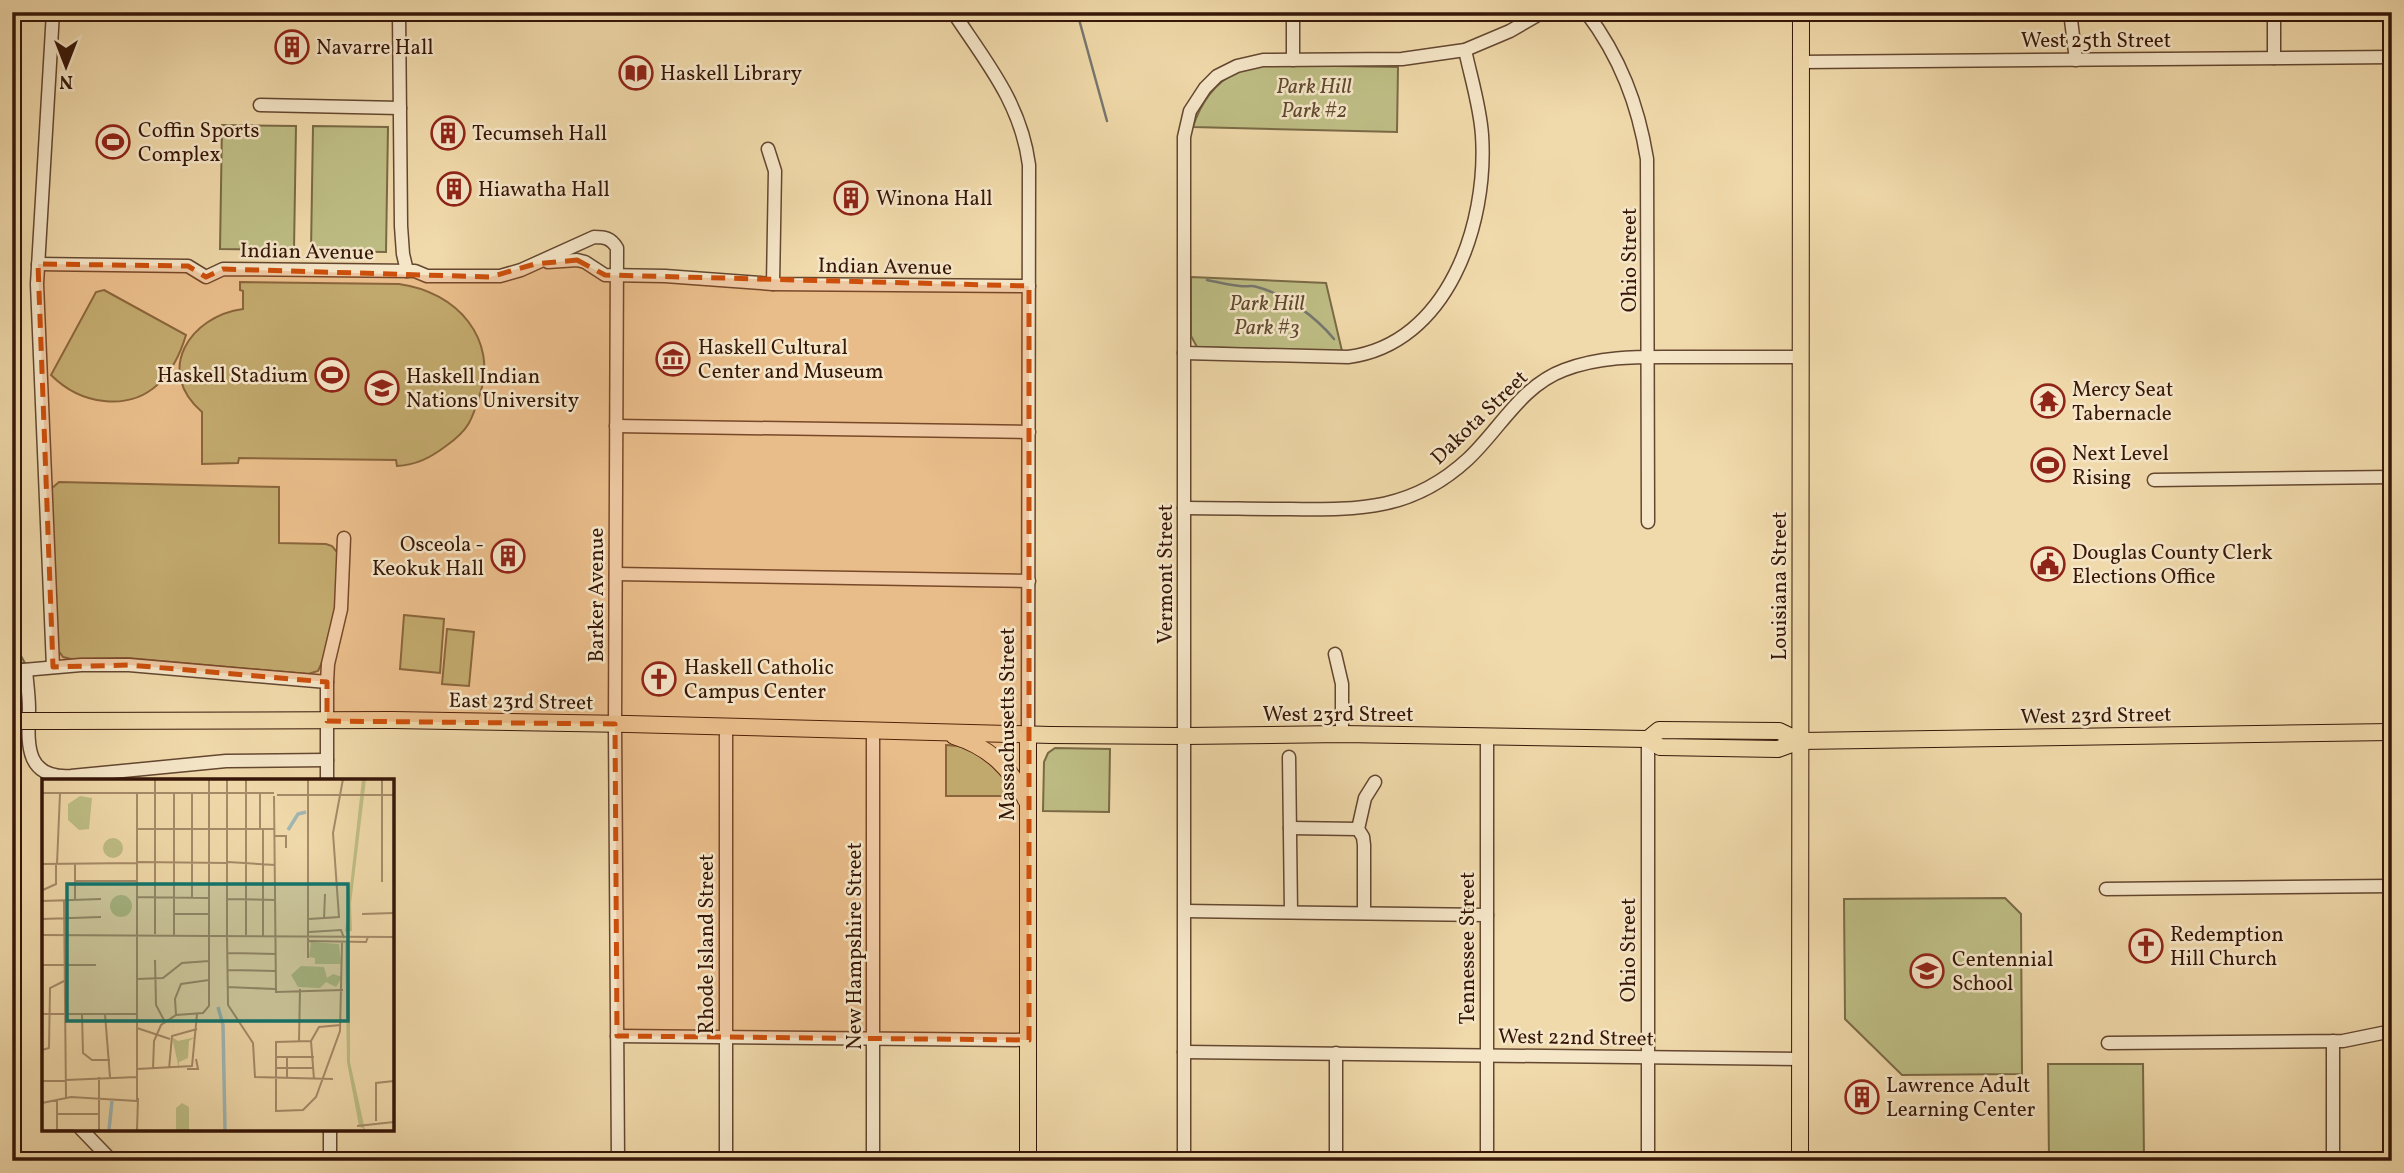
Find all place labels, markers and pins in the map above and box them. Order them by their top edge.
building icon: Navarre Hall [273,28,311,66]
place label: Navarre Hall [316,34,434,63]
library icon: Haskell Library [617,54,655,92]
place label: Haskell Library [660,60,803,89]
building icon: Tecumseh Hall [429,114,467,152]
place label: Coffin Sports Complex [138,117,260,170]
place label: Tecumseh Hall [472,120,607,149]
sports icon: Coffin Sports Complex [94,123,132,161]
building icon: Hiawatha Hall [435,170,473,208]
place label: Hiawatha Hall [478,176,610,205]
building icon: Winona Hall [832,179,870,217]
place label: Winona Hall [876,185,993,214]
place label: Haskell Cultural Center and Museum [698,334,884,387]
museum icon: Haskell Cultural Center and Museum [654,340,692,378]
sports icon: Haskell Stadium [313,356,351,394]
place label: Haskell Stadium [157,362,308,391]
place label: Haskell Indian Nations University [406,363,580,416]
school or university icon: Haskell Indian Nations University [363,369,401,407]
place label: Mercy Seat Tabernacle [2072,376,2173,429]
temple icon: Mercy Seat Tabernacle [2029,382,2067,420]
place label: Next Level Rising [2072,440,2169,493]
sports icon: Next Level Rising [2029,446,2067,484]
place label: Osceola - Keokuk Hall [372,531,484,584]
building icon: Osceola - Keokuk Hall [489,537,527,575]
place label: Douglas County Clerk Elections Office [2072,539,2273,592]
public building icon: Douglas County Clerk Elections Office [2029,545,2067,583]
place label: Haskell Catholic Campus Center [684,654,834,707]
church icon: Haskell Catholic Campus Center [640,660,678,698]
place label: Redemption Hill Church [2170,921,2284,974]
church icon: Redemption Hill Church [2127,927,2165,965]
place label: Centennial School [1952,946,2053,999]
school or university icon: Centennial School [1908,952,1946,990]
place label: Lawrence Adult Learning Center [1886,1072,2036,1125]
building icon: Lawrence Adult Learning Center [1843,1078,1881,1116]

